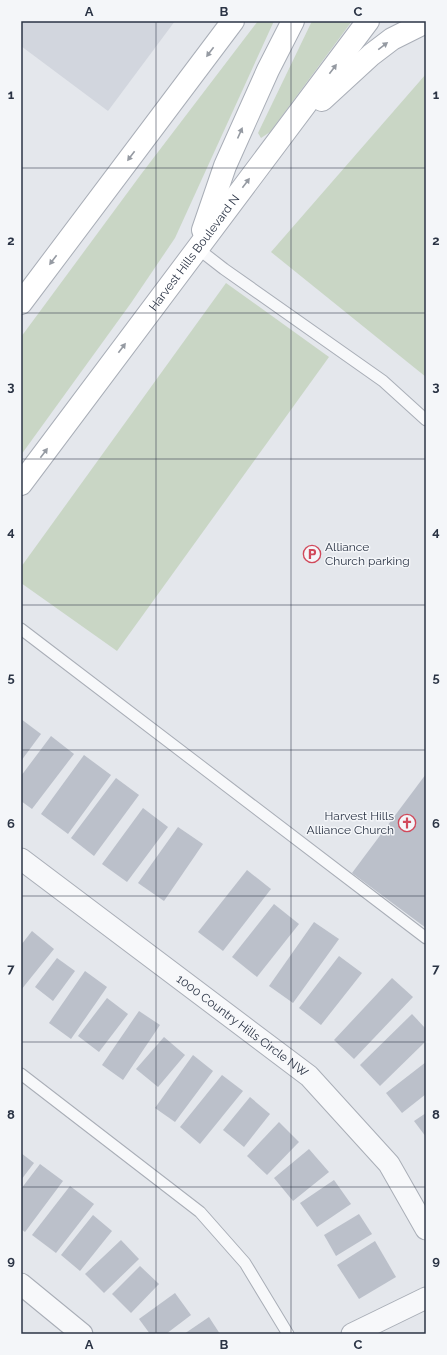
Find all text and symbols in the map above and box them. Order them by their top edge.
text: A [85,4,94,19]
text: B [220,4,229,19]
text: C [354,4,363,19]
one-way arrow [377,42,388,50]
one-way arrow [205,47,214,58]
one-way arrow [328,63,337,74]
text: 1 [8,87,15,102]
text: 1 [433,87,440,102]
one-way arrow [237,126,243,138]
one-way arrow [127,151,136,162]
one-way arrow [242,178,250,189]
street label: Harvest Hills Boulevard N [146,192,242,314]
text: 2 [7,233,15,248]
text: 2 [432,233,440,248]
one-way arrow [49,255,57,265]
one-way arrow [118,343,127,354]
text: 3 [7,379,15,394]
text: 3 [432,379,440,394]
one-way arrow [40,447,49,458]
text: 4 [7,524,15,539]
text: 4 [432,524,440,539]
place label: Alliance Church parking [325,540,410,568]
parking icon: Alliance Church parking [302,544,322,564]
text: 5 [7,670,15,685]
text: 5 [432,670,440,685]
place label: Harvest Hills Alliance Church [307,809,394,837]
church icon: Harvest Hills Alliance Church [397,813,417,833]
text: 6 [7,816,15,831]
text: 6 [432,816,440,831]
text: 7 [7,961,15,976]
text: 7 [432,961,440,976]
street label: 1000 Country Hills Circle NW [174,972,311,1080]
text: 8 [7,1107,15,1122]
text: 8 [432,1107,440,1122]
text: 9 [7,1253,15,1268]
text: 9 [432,1253,440,1268]
text: A [85,1337,94,1352]
text: B [220,1337,229,1352]
text: C [354,1337,363,1352]

